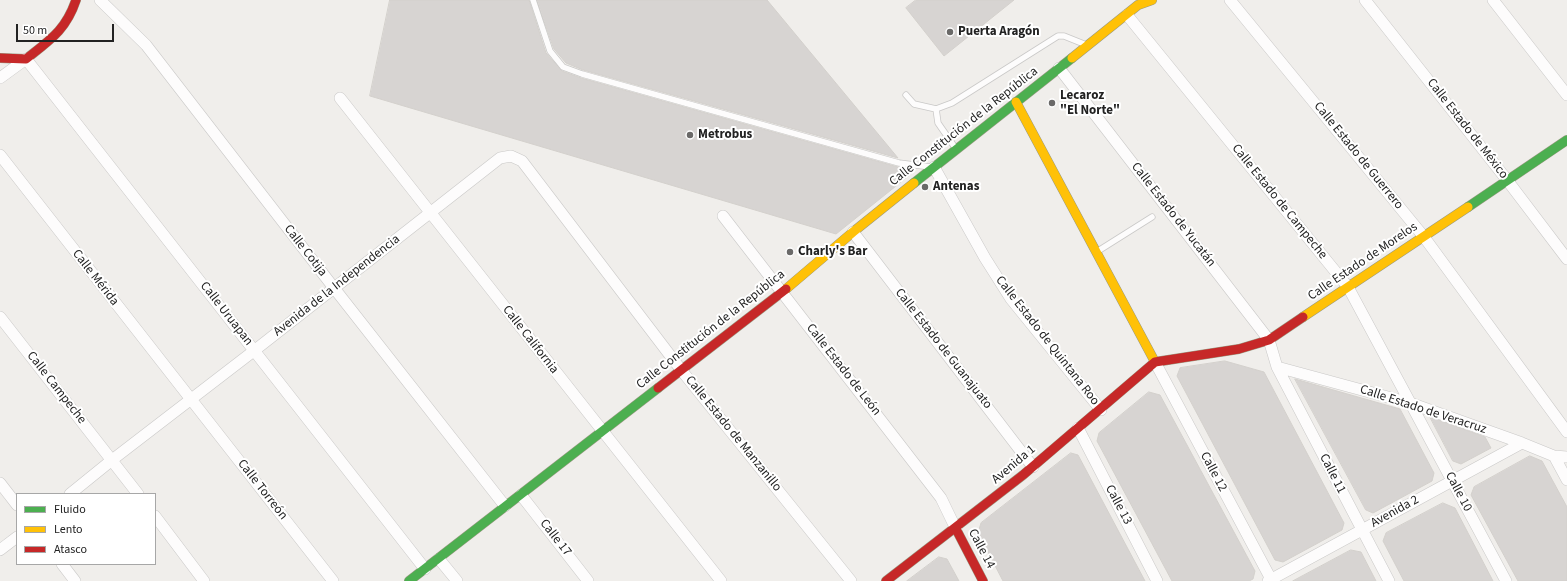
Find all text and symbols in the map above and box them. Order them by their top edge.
scale bar [18,16,116,42]
text: 50 m [23,22,47,39]
place label: Puerta Aragón [958,24,1040,40]
marker: Puerta Aragón [945,27,955,37]
street label: Calle Constitución de la República [887,64,1041,190]
street label: Calle Estado de México [1423,76,1511,182]
place label: Lecaroz "El Norte" [1060,88,1120,119]
marker: Lecaroz "El Norte" [1047,98,1057,108]
street label: Calle Estado de Guerrero [1310,99,1406,213]
place label: Metrobus [698,127,752,143]
marker: Metrobus [685,130,695,140]
street label: Calle Estado de Campeche [1228,141,1330,263]
street label: Calle Estado de Yucatán [1127,160,1219,270]
place label: Antenas [933,179,979,195]
marker: Antenas [920,182,930,192]
street label: Calle Estado de Morelos [1305,220,1421,304]
street label: Calle Cotija [280,222,330,280]
street label: Avenida de la Independencia [271,232,403,340]
place label: Charly's Bar [798,244,867,260]
street label: Calle Mérida [68,247,122,309]
marker: Charly's Bar [785,247,795,257]
street label: Calle Constitución de la República [634,267,788,393]
street label: Calle Estado de Quintana Roo [992,273,1102,409]
street label: Calle Uruapan [196,279,256,349]
street label: Calle Estado de Guanajuato [891,286,995,412]
street label: Calle California [499,303,561,377]
street label: Calle Estado de León [802,321,884,419]
street label: Calle Campeche [23,349,89,427]
street label: Calle Estado de Manzanillo [682,373,784,495]
street label: Calle Estado de Veracruz [1358,382,1488,438]
street label: Avenida 1 [989,442,1039,488]
street label: Calle 12 [1196,450,1230,494]
street label: Calle 11 [1315,451,1349,497]
street label: Calle Torreón [234,457,290,523]
street label: Calle 10 [1441,470,1475,514]
street label: Calle 13 [1101,483,1135,527]
street label: Avenida 2 [1368,492,1422,532]
legend [16,493,156,565]
text: Fluido [54,501,86,518]
street label: Calle 17 [536,516,574,560]
text: Lento [54,521,83,538]
street label: Calle 14 [964,527,998,571]
text: Atasco [54,541,87,558]

